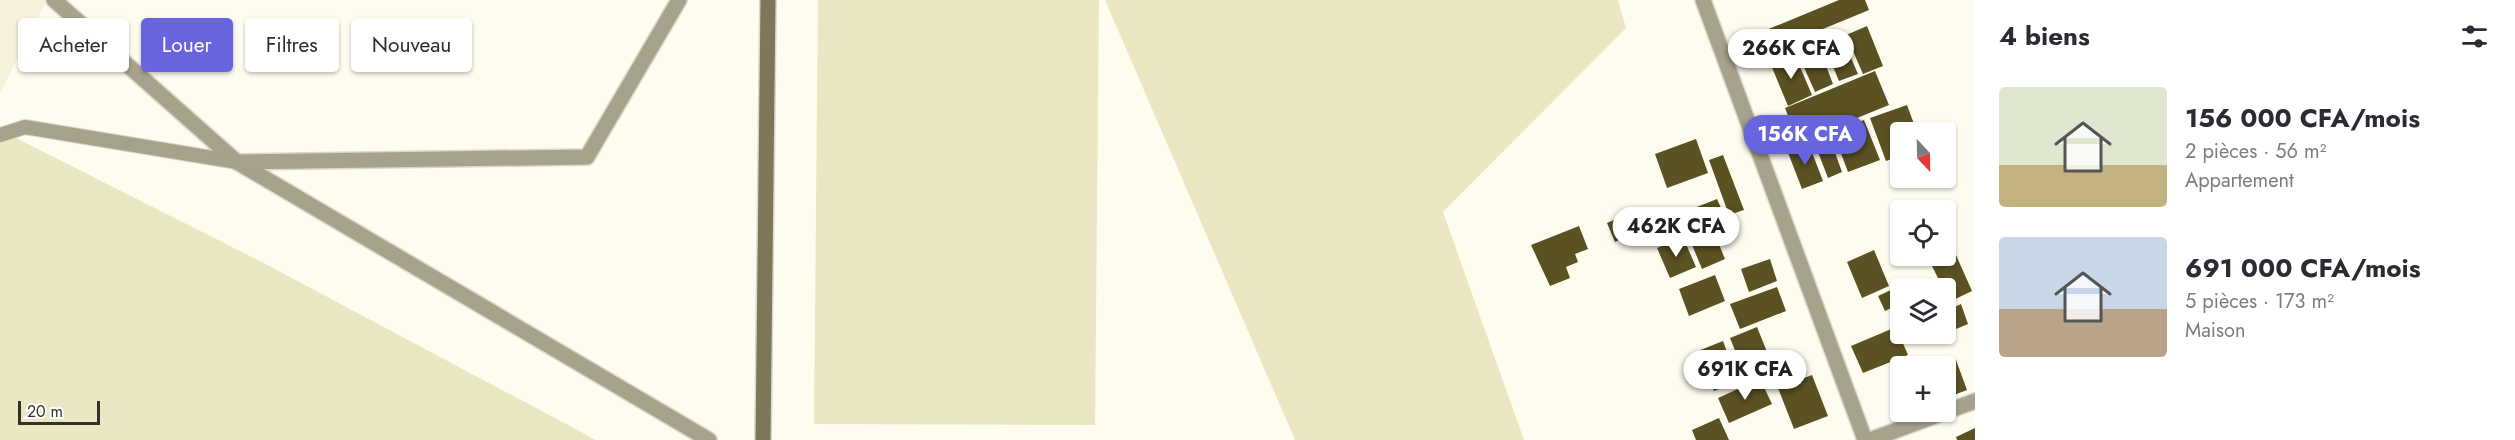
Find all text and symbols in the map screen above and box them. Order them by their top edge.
text: 4 biens [1999,17,2090,55]
chip: Acheter [18,18,129,72]
chip: Louer [141,18,233,72]
chip: Filtres [245,18,339,72]
chip: Nouveau [351,18,472,72]
icon: filters [2458,20,2491,53]
pin: 266K CFA [1729,29,1853,80]
text: 266K CFA [1742,34,1840,63]
text: 156 000 CFA/mois [2185,99,2420,137]
icon: home [2047,111,2119,183]
pin: 156K CFA [1743,115,1867,166]
text: 156K CFA [1758,120,1852,149]
north arrow [1890,122,1956,188]
map controls [1890,122,1956,422]
text: 2 pièces · 56 m² [2185,137,2327,166]
text: Appartement [2185,166,2294,195]
button: locate [1890,200,1956,266]
pin: 462K CFA [1614,207,1738,258]
text: 462K CFA [1627,212,1725,241]
text: 691 000 CFA/mois [2185,249,2421,287]
icon: home [2047,261,2119,333]
button: layers [1890,278,1956,344]
text: 5 pièces · 173 m² [2185,287,2334,316]
text: Maison [2185,316,2246,345]
pin: 691K CFA [1683,350,1807,401]
text: 691K CFA [1697,355,1793,384]
button: + [1890,356,1956,422]
scale bar [18,398,100,426]
text: 20 m [27,400,63,423]

